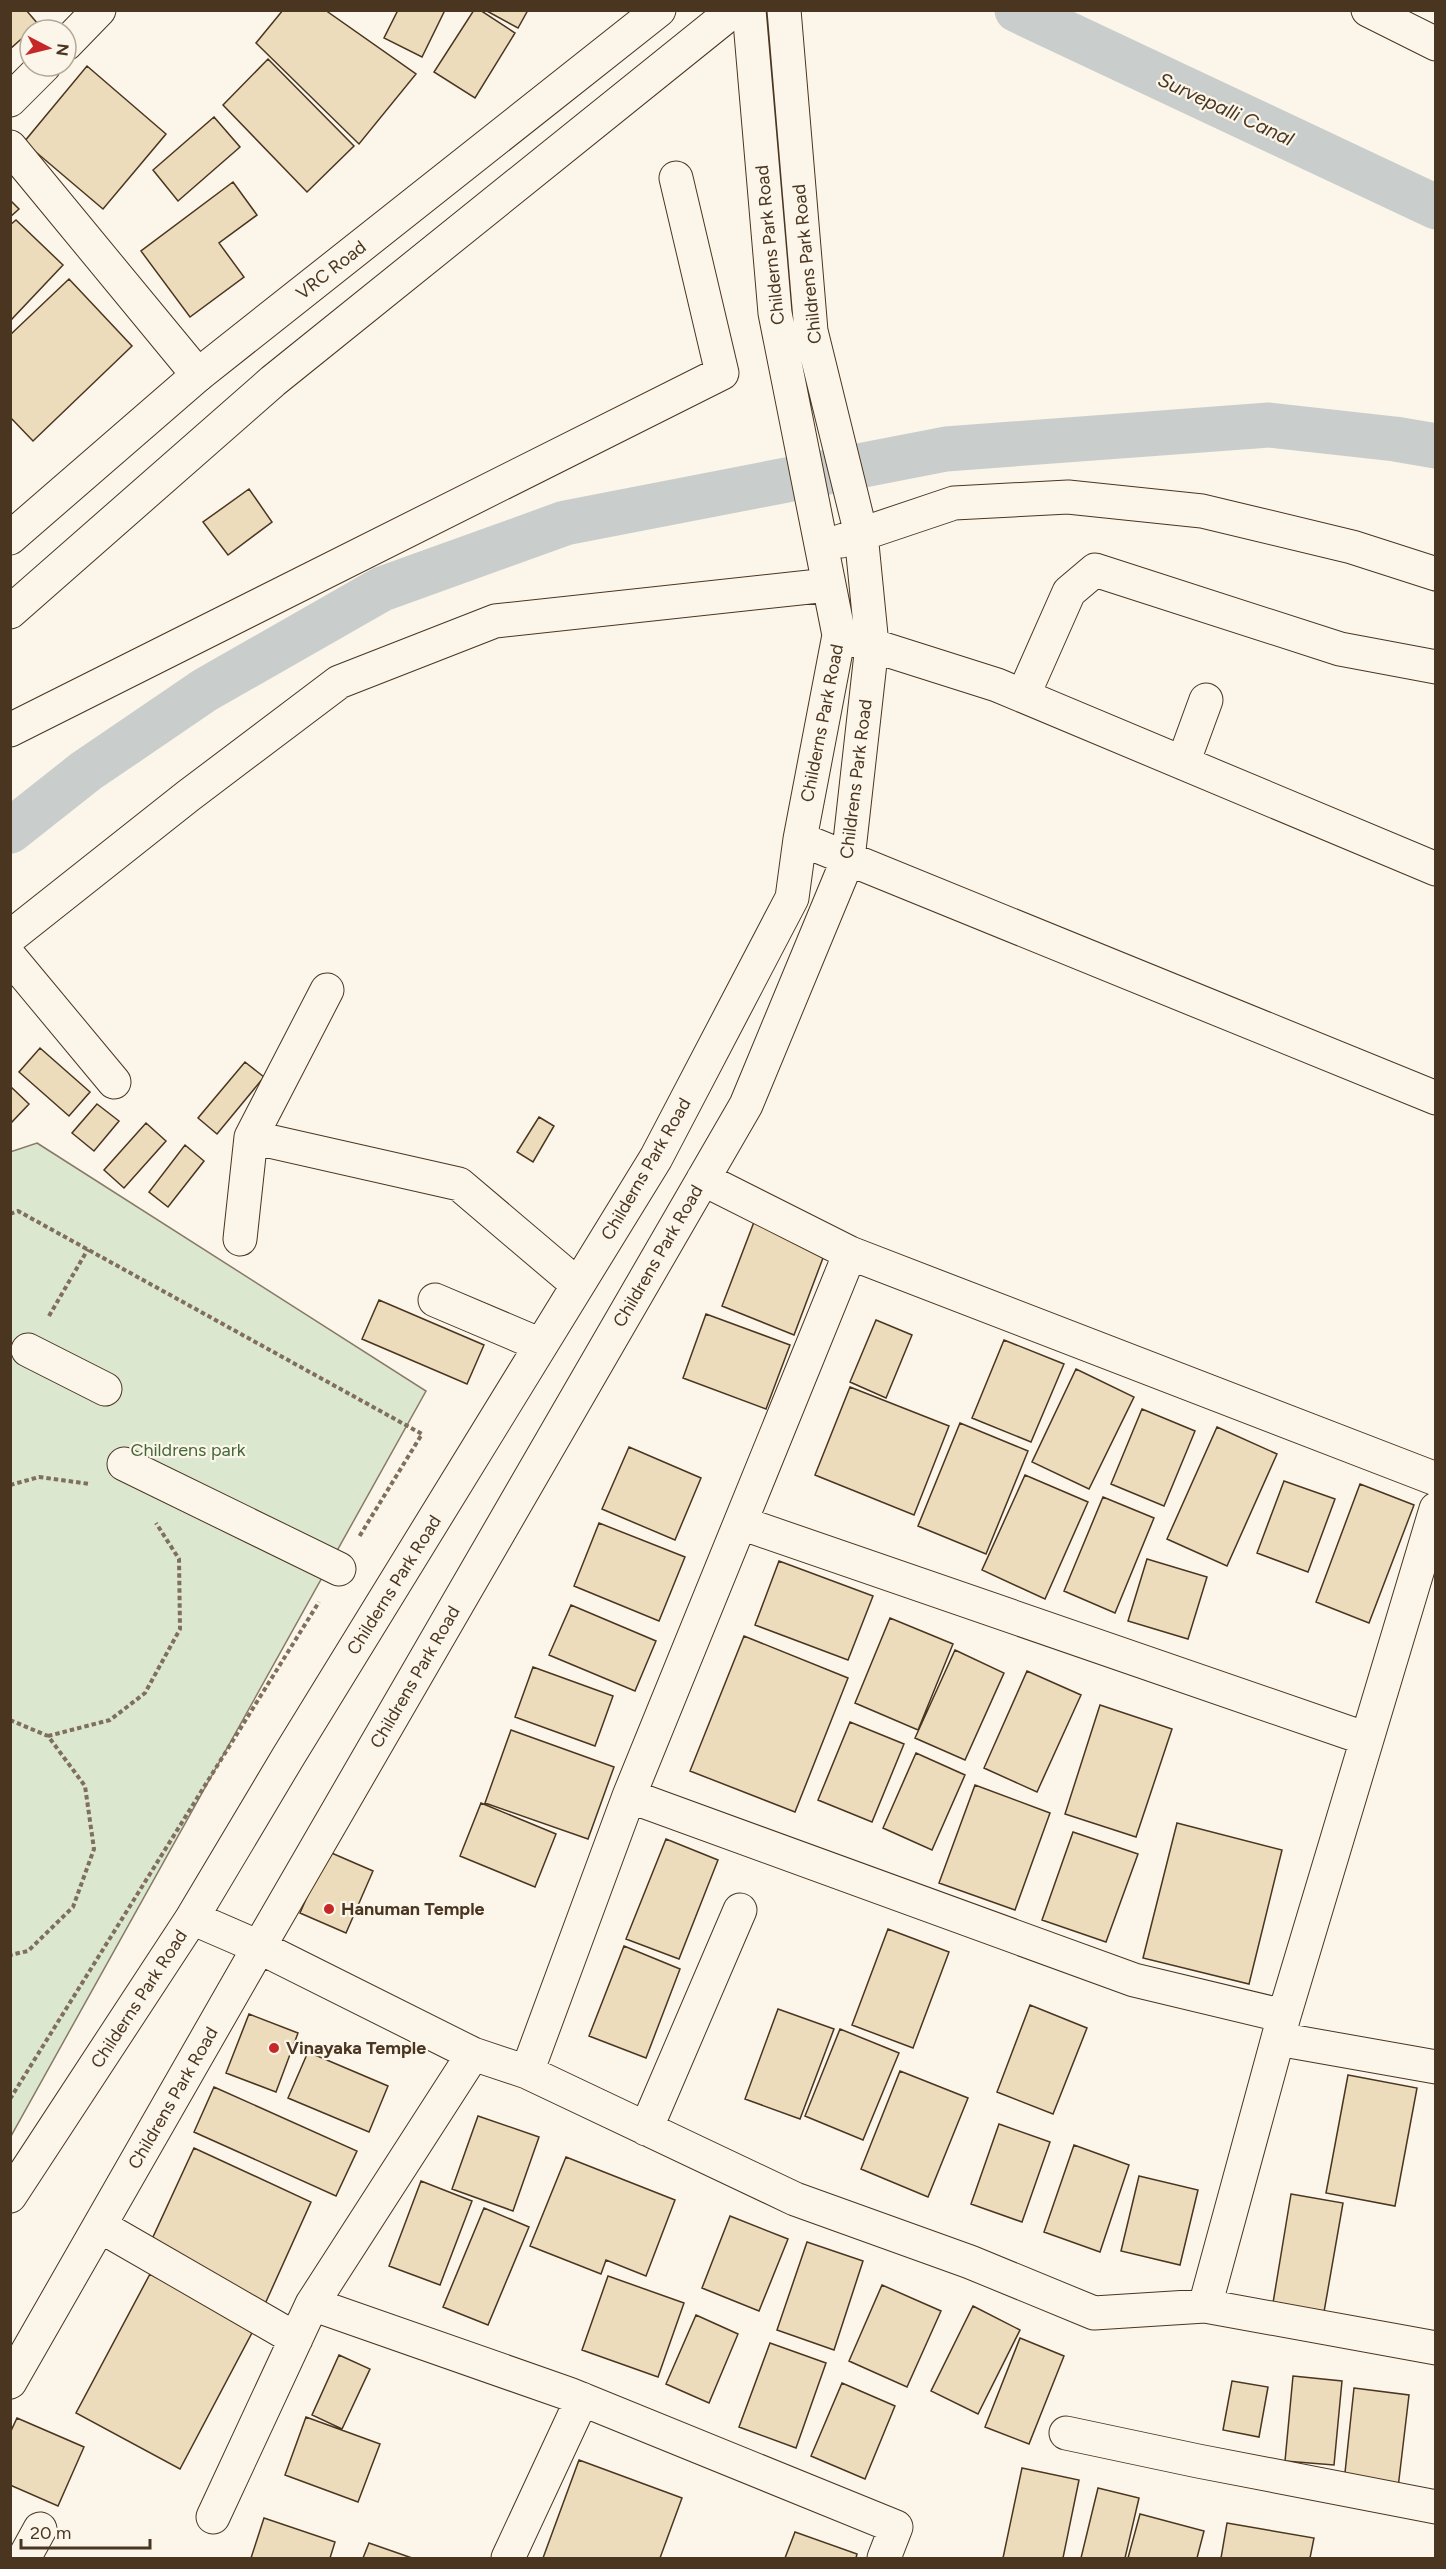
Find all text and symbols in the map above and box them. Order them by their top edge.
north arrow [18,18,78,78]
text: N [52,42,73,57]
water label: Survepalli Canal [1154,67,1298,151]
street label: Childerns Park Road [751,164,789,326]
street label: Childrens Park Road [788,183,826,345]
street label: VRC Road [292,236,370,304]
street label: Childerns Park Road [796,642,848,804]
street label: Childrens Park Road [835,698,877,860]
street label: Childerns Park Road [596,1094,696,1244]
street label: Childrens Park Road [608,1181,708,1331]
park label: Childrens park [130,1439,246,1461]
street label: Childerns Park Road [342,1511,446,1659]
street label: Childrens Park Road [365,1602,465,1752]
place label: Hanuman Temple [341,1898,485,1920]
marker: Hanuman Temple [322,1902,336,1916]
street label: Childerns Park Road [86,1926,192,2072]
street label: Childrens Park Road [123,2023,223,2173]
place label: Vinayaka Temple [286,2037,426,2059]
marker: Vinayaka Temple [267,2041,281,2055]
scale bar [21,2512,150,2550]
text: 20 m [30,2522,71,2544]

